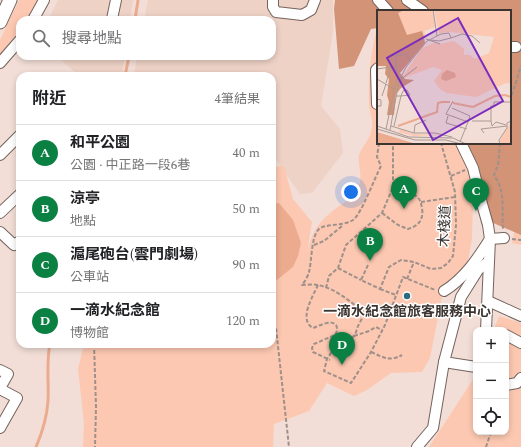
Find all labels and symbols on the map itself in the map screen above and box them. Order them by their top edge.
inset map [377,10,511,144]
pin: A [391,176,417,209]
pin: C [463,178,489,211]
your location [341,182,361,202]
street label: 木棧道 [433,205,456,248]
pin: B [357,228,383,261]
marker: 一滴水紀念館旅客服務中心 [402,291,412,301]
place label: 一滴水紀念館旅客服務中心 [323,301,491,322]
pin: D [329,332,355,365]

